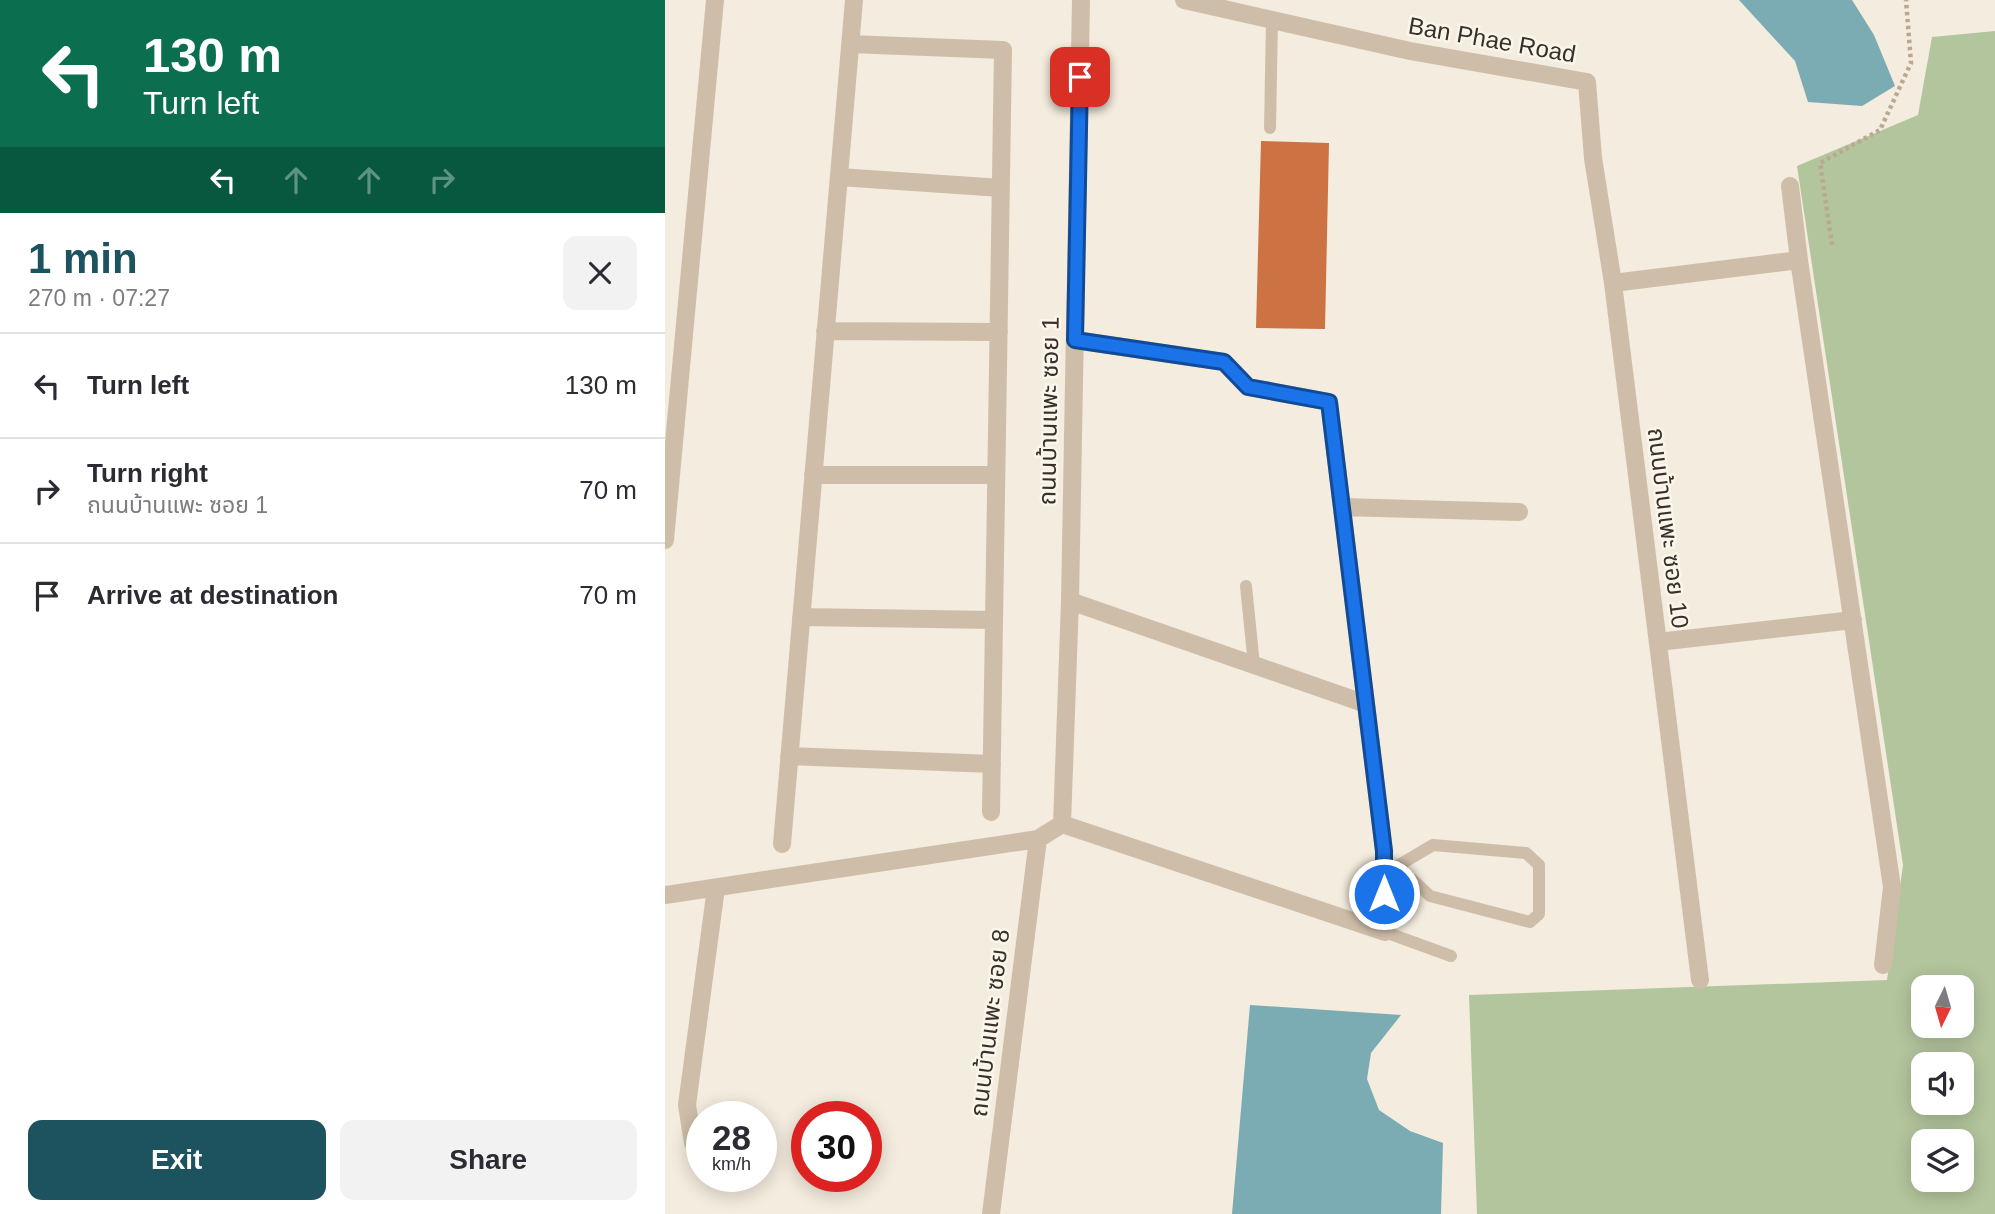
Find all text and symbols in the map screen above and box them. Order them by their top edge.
street label: Ban Phae Road [1406,11,1578,68]
icon: left [28,28,119,119]
text: 130 m [143,28,282,82]
pin [1050,47,1110,107]
icon: arrive [1061,58,1099,96]
text: Turn left [143,85,259,121]
icon: left [204,161,242,199]
icon: ahead [277,161,315,199]
icon: ahead [350,161,388,199]
icon: right [423,161,461,199]
text: 1 min [28,235,138,282]
button: close [563,236,637,310]
text: 270 m · 07:27 [28,285,170,311]
street label: ถนนบ้านแพะ ซอย 1 [1033,316,1064,506]
icon: left [28,367,66,405]
text: Turn left [87,370,189,400]
text: 130 m [565,370,637,400]
street label: ถนนบ้านแพะ ซอย 10 [1643,426,1694,630]
text: Turn right [87,458,208,488]
icon: right [28,472,66,510]
text: 70 m [579,475,637,505]
text: ถนนบ้านแพะ ซอย 1 [87,492,268,518]
icon: arrive [28,577,66,615]
text: Arrive at destination [87,580,338,610]
text: 70 m [579,580,637,610]
position arrow [1347,857,1421,931]
street label: ถนนบ้านแพะ ซอย 8 [965,928,1014,1118]
north arrow [1911,975,1974,1038]
map controls [1911,975,1974,1192]
button: sound [1911,1052,1974,1115]
speed limit sign: 30 [791,1101,882,1192]
text: 28 [712,1118,751,1157]
button: Exit [28,1120,326,1200]
button: Share [340,1120,637,1200]
button: layers [1911,1129,1974,1192]
text: km/h [712,1154,751,1174]

